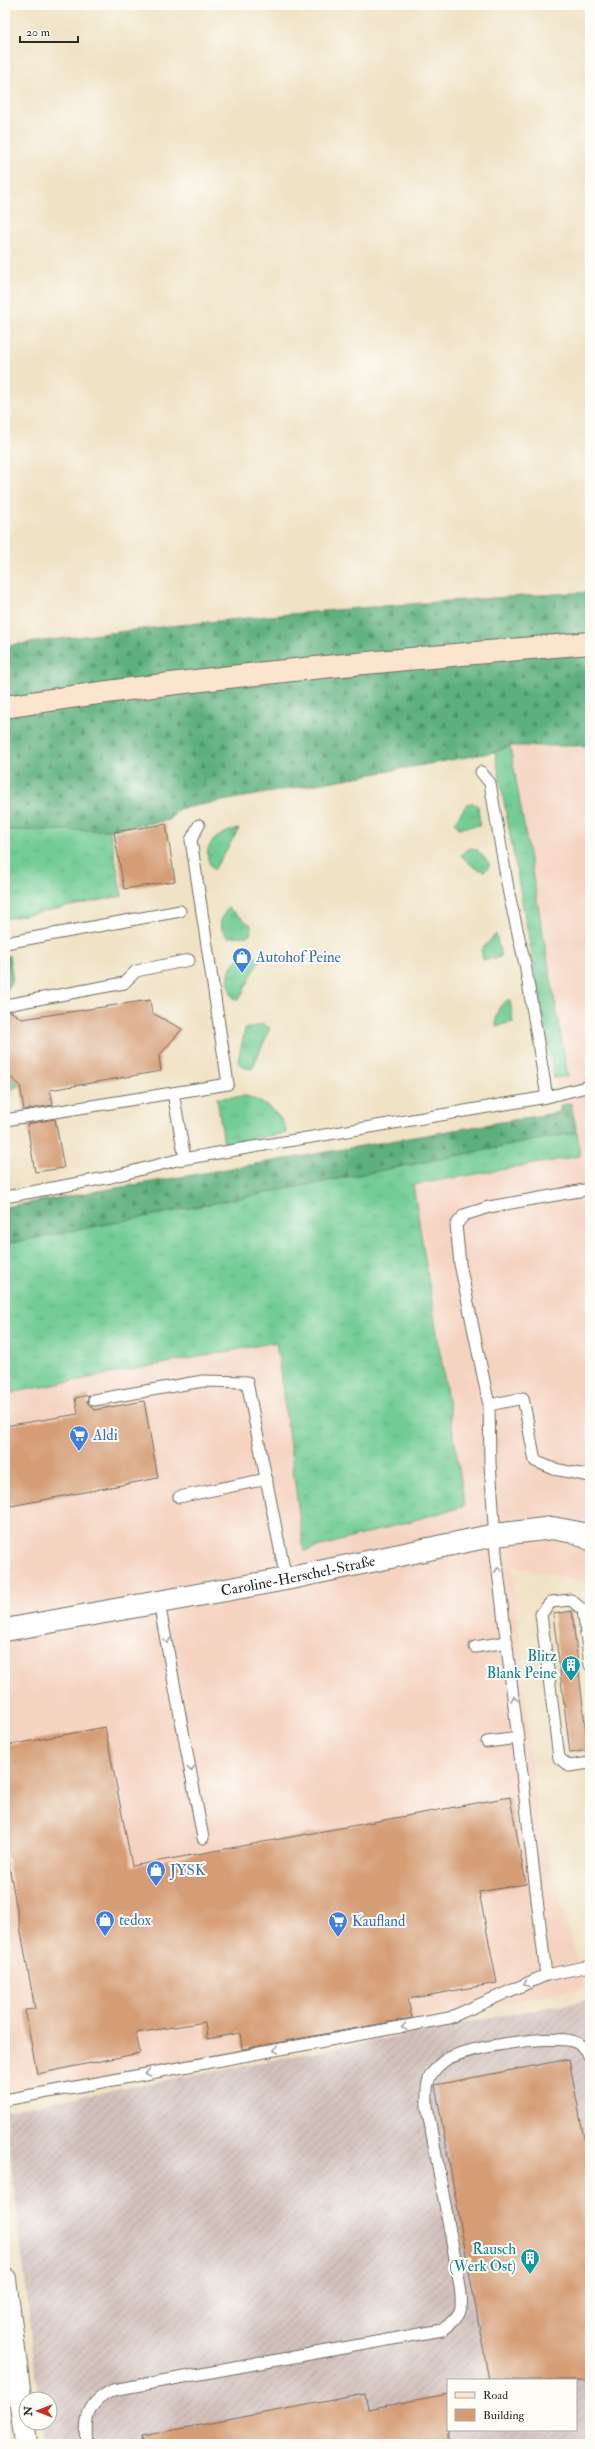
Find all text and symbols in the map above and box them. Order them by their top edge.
scale bar [20,18,78,44]
text: 20 m [26,25,51,40]
shop icon: Autohof Peine [231,946,253,974]
place label: Autohof Peine [255,948,341,967]
supermarket icon: Aldi [68,1424,90,1452]
place label: Aldi [92,1426,118,1445]
street label: Caroline-Herschel-Straße [219,1551,377,1601]
one-way arrow [494,1567,503,1573]
one-way arrow [162,1638,171,1644]
place label: Blitz Blank Peine [487,1647,557,1683]
building icon: Blitz Blank Peine [560,1654,582,1682]
one-way arrow [510,1696,519,1702]
one-way arrow [186,1766,195,1772]
shop icon: JYSK [145,1859,167,1887]
place label: JYSK [169,1861,206,1881]
shop icon: tedox [94,1909,116,1937]
supermarket icon: Kaufland [327,1910,349,1938]
place label: tedox [119,1911,152,1930]
place label: Kaufland [352,1912,406,1931]
one-way arrow [522,1979,530,1987]
one-way arrow [401,2022,407,2030]
one-way arrow [273,2045,279,2054]
one-way arrow [145,2069,151,2077]
place label: Rausch (Werk Ost) [449,2240,516,2276]
building icon: Rausch (Werk Ost) [519,2247,541,2275]
legend [447,2379,577,2431]
text: Road [483,2388,508,2403]
north arrow [18,2391,58,2431]
text: N [22,2405,35,2417]
text: Building [483,2408,526,2423]

